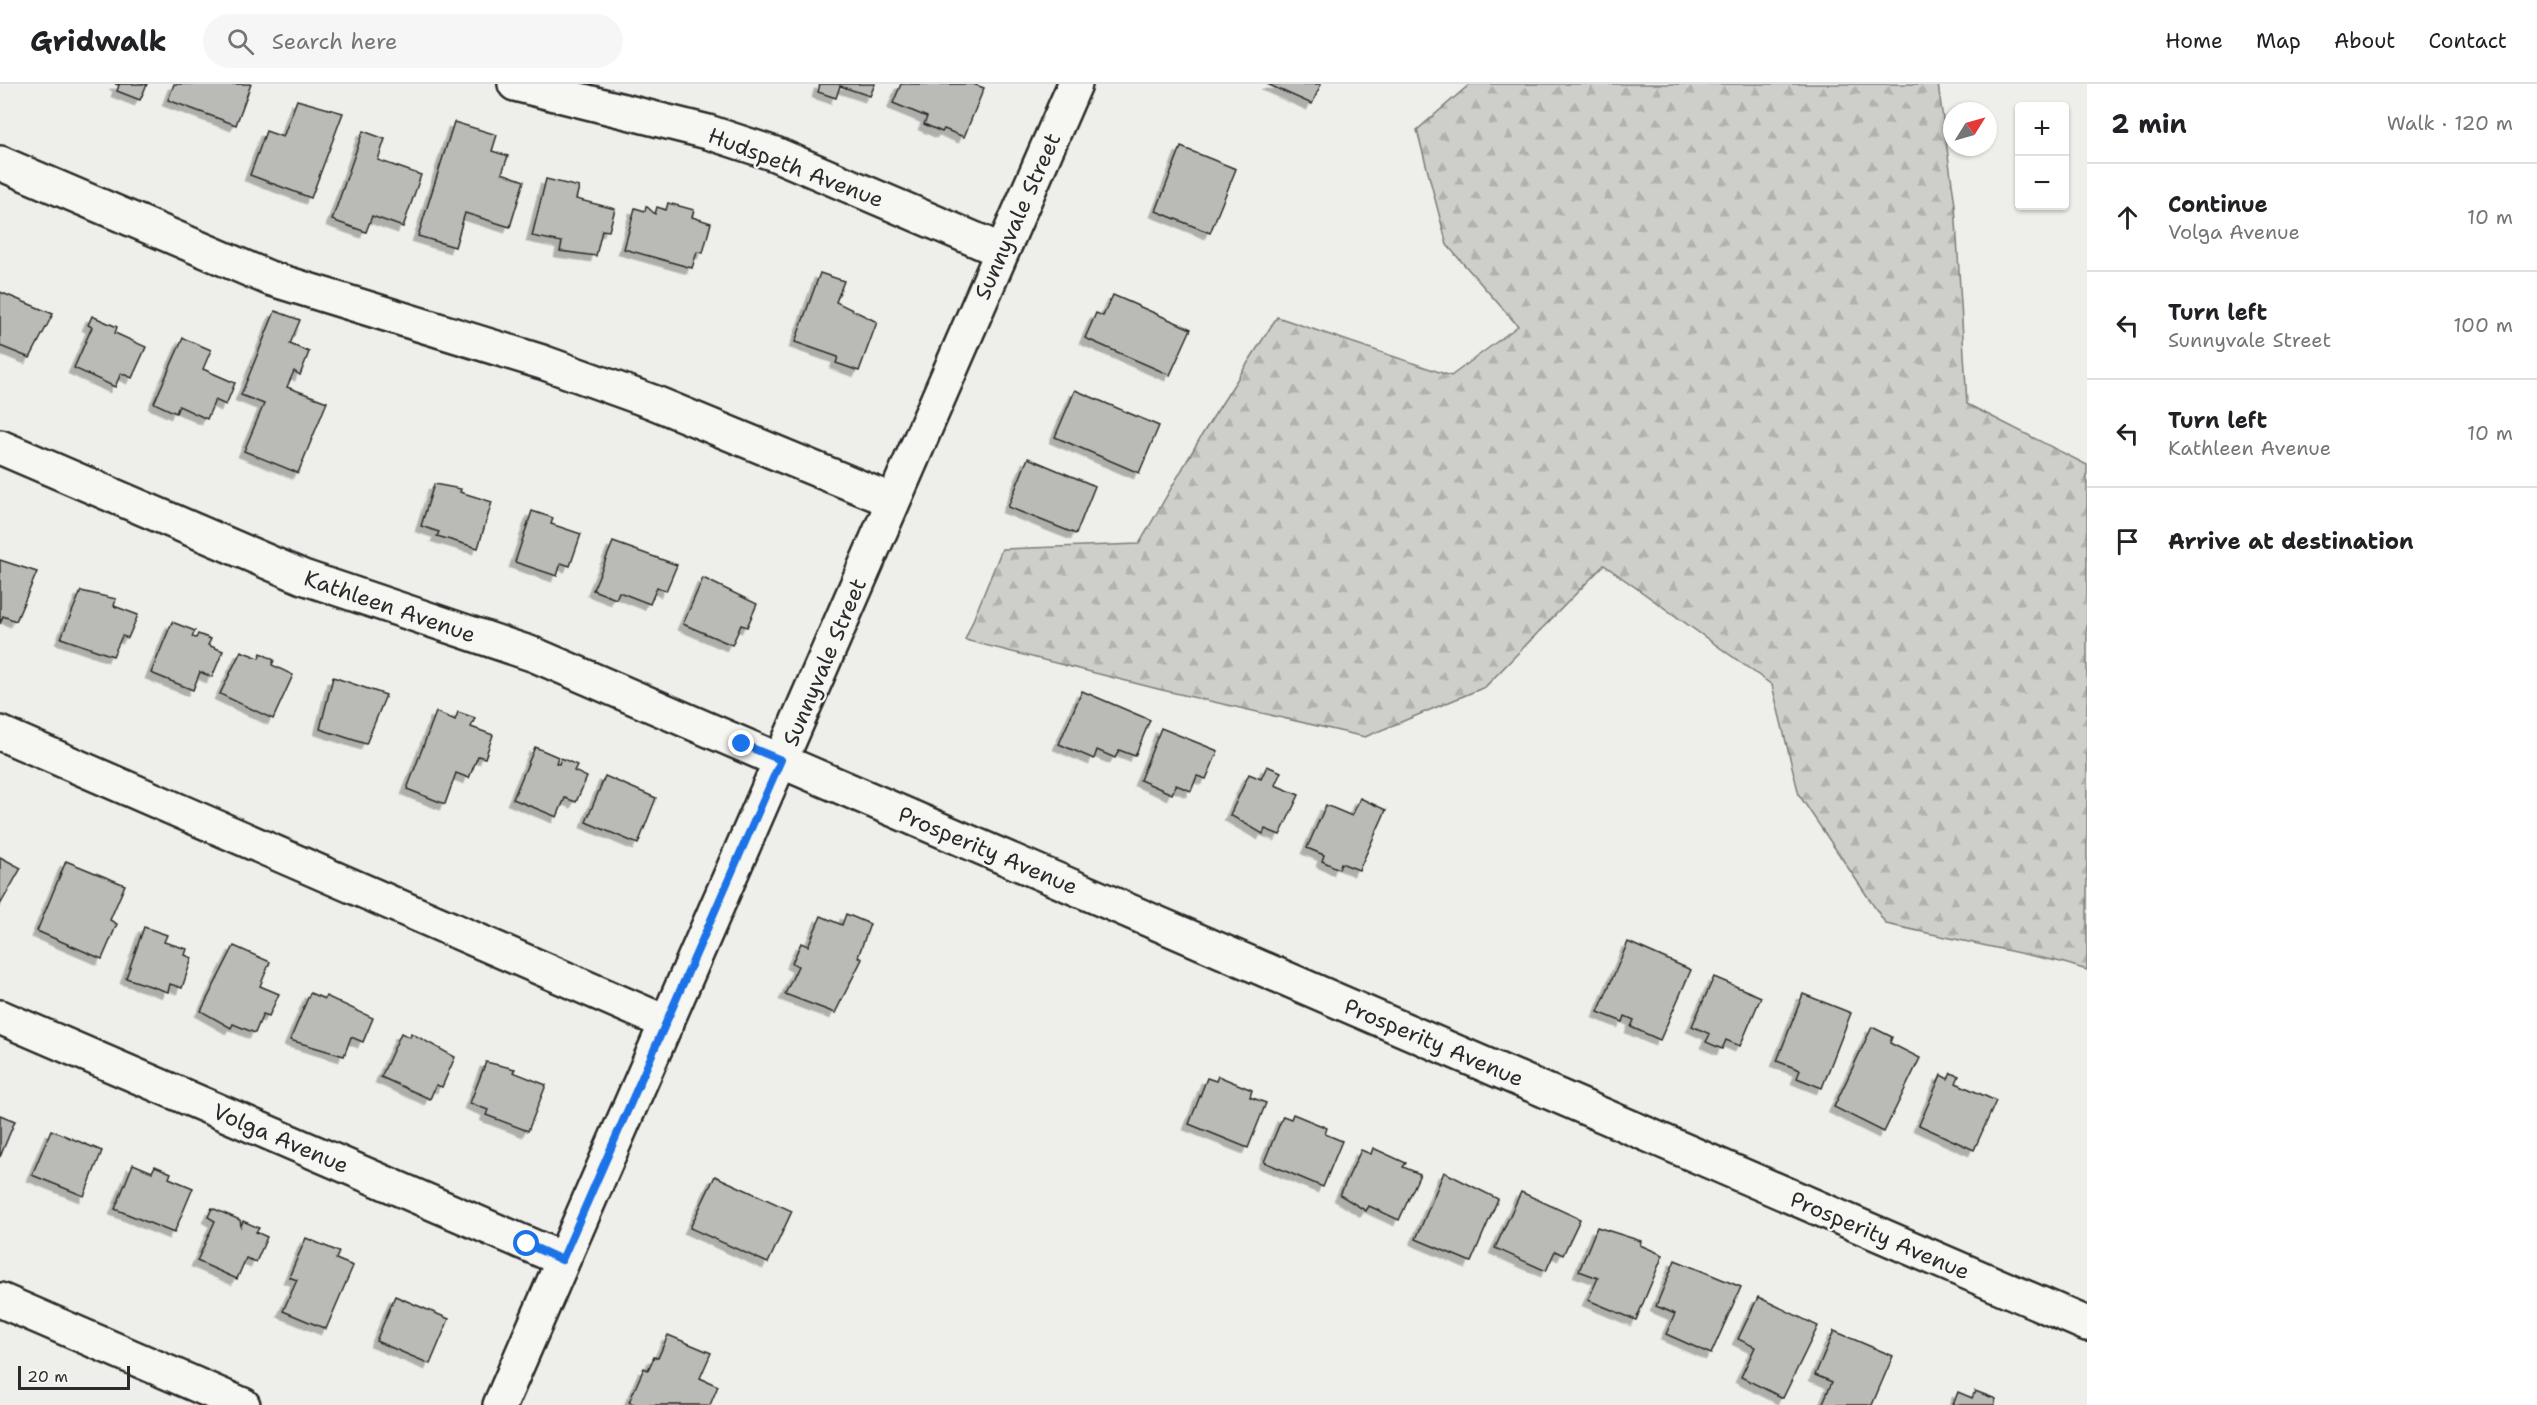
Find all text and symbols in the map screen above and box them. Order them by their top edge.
search box [203,14,623,68]
text: Gridwalk [30,22,167,60]
icon: search [224,25,257,58]
text: Search here [272,27,398,56]
text: Home [2165,27,2223,55]
text: Map [2256,27,2301,55]
text: About [2334,27,2395,55]
text: Contact [2428,27,2507,55]
north arrow [1943,102,1997,156]
map controls [2015,102,2069,210]
button: + [2015,102,2069,156]
text: 2 min [2111,106,2187,141]
text: Walk · 120 m [2387,110,2513,136]
street label: Hudspeth Avenue [704,121,888,214]
street label: Sunnyvale Street [968,128,1067,304]
button: − [2015,156,2069,210]
text: Continue [2168,190,2268,219]
icon: ahead [2111,201,2144,234]
text: 10 m [2467,204,2513,230]
text: Volga Avenue [2168,219,2300,245]
text: Turn left [2168,298,2267,327]
icon: left [2111,309,2144,342]
text: 100 m [2453,312,2513,338]
text: Sunnyvale Street [2168,327,2331,353]
text: Turn left [2168,406,2267,435]
icon: left [2111,417,2144,450]
text: 10 m [2467,420,2513,446]
text: Kathleen Avenue [2168,435,2331,461]
icon: arrive [2111,525,2144,558]
text: Arrive at destination [2168,527,2414,556]
street label: Kathleen Avenue [300,564,479,649]
street label: Sunnyvale Street [776,574,873,750]
route end [728,730,754,756]
street label: Prosperity Avenue [894,800,1082,901]
street label: Prosperity Avenue [1340,992,1528,1093]
street label: Volga Avenue [208,1097,353,1180]
street label: Prosperity Avenue [1786,1185,1974,1286]
route start [513,1230,539,1256]
scale bar [18,1363,130,1390]
text: 20 m [27,1366,68,1387]

